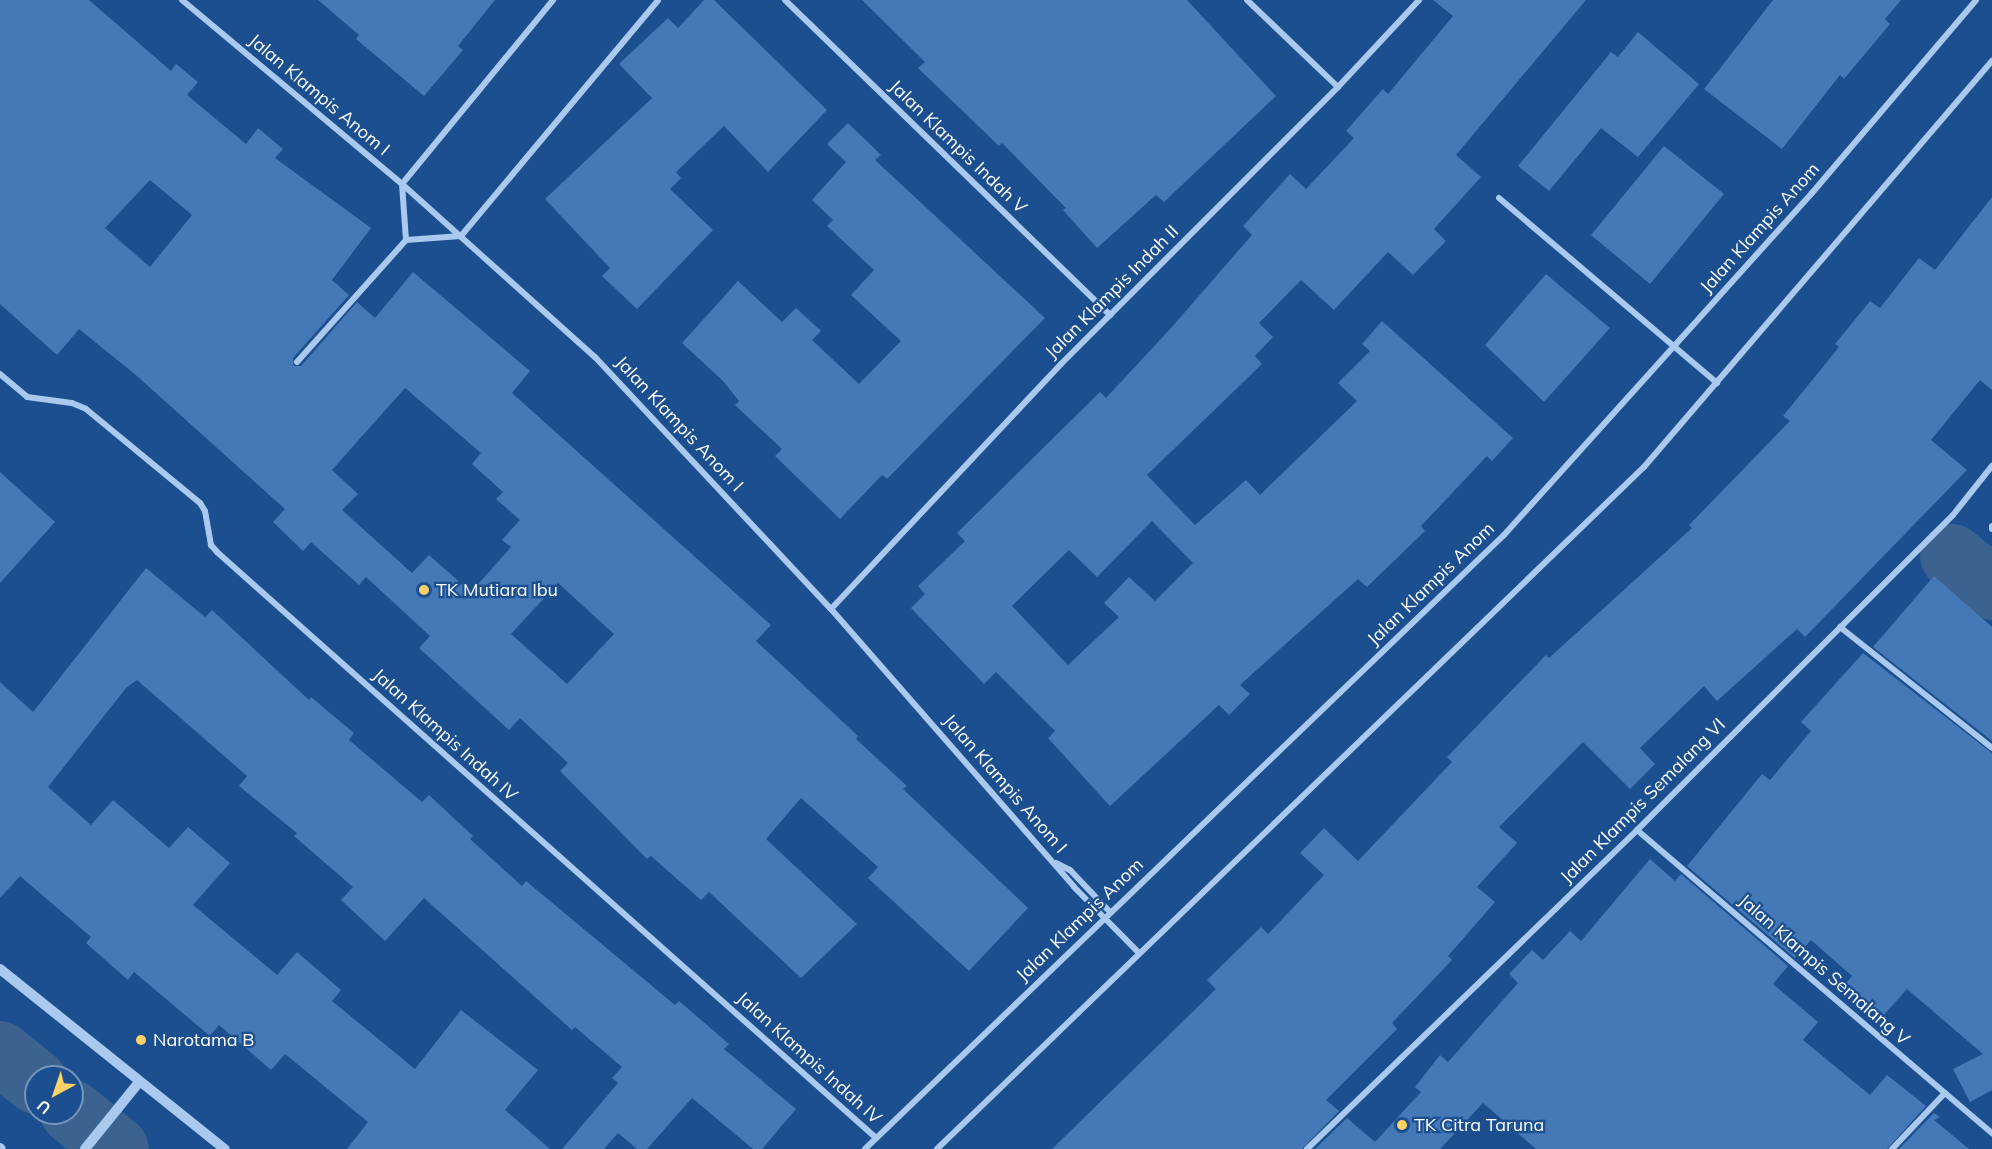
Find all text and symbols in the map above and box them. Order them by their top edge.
street label: Jalan Klampis Anom I [244,30,394,160]
street label: Jalan Klampis Indah V [885,76,1031,218]
street label: Jalan Klampis Anom [1696,158,1824,298]
street label: Jalan Klampis Indah II [1041,221,1183,363]
street label: Jalan Klampis Anom I [611,352,747,496]
street label: Jalan Klampis Anom [1363,518,1499,650]
place label: TK Mutiara Ibu [436,579,558,601]
marker: TK Mutiara Ibu [417,583,431,597]
street label: Jalan Klampis Indah IV [368,664,522,806]
street label: Jalan Klampis Anom I [939,710,1071,858]
street label: Jalan Klampis Semalang VI [1556,714,1730,888]
street label: Jalan Klampis Anom [1012,854,1148,986]
street label: Jalan Klampis Semalang V [1734,890,1914,1050]
street label: Jalan Klampis Indah IV [732,987,886,1129]
place label: Narotama B [153,1029,254,1051]
marker: Narotama B [134,1033,148,1047]
north arrow [24,1065,84,1125]
text: U [33,1096,55,1119]
place label: TK Citra Taruna [1414,1114,1544,1136]
marker: TK Citra Taruna [1395,1118,1409,1132]

